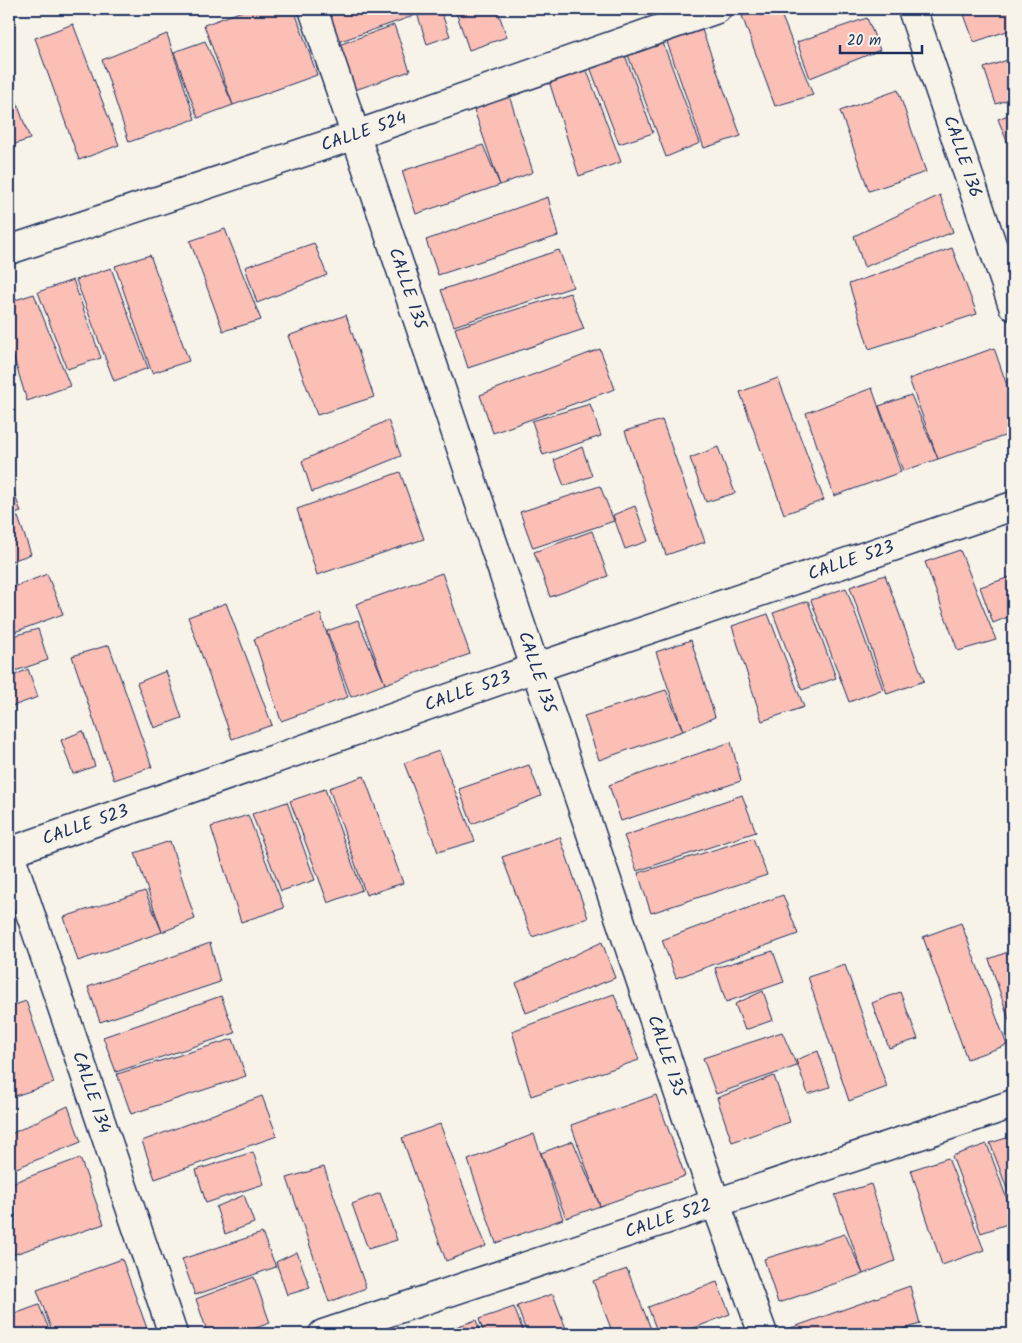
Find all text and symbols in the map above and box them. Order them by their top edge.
scale bar [840,22,922,54]
text: 20 m [847,29,881,53]
street label: CALLE 524 [317,104,411,160]
street label: CALLE 136 [935,112,990,202]
street label: CALLE 135 [380,244,435,335]
street label: CALLE 523 [804,533,898,589]
street label: CALLE 135 [509,628,564,718]
street label: CALLE 523 [421,663,515,720]
street label: CALLE 523 [38,797,133,854]
street label: CALLE 135 [639,1011,694,1102]
street label: CALLE 134 [64,1048,118,1137]
street label: CALLE 522 [621,1191,715,1247]

